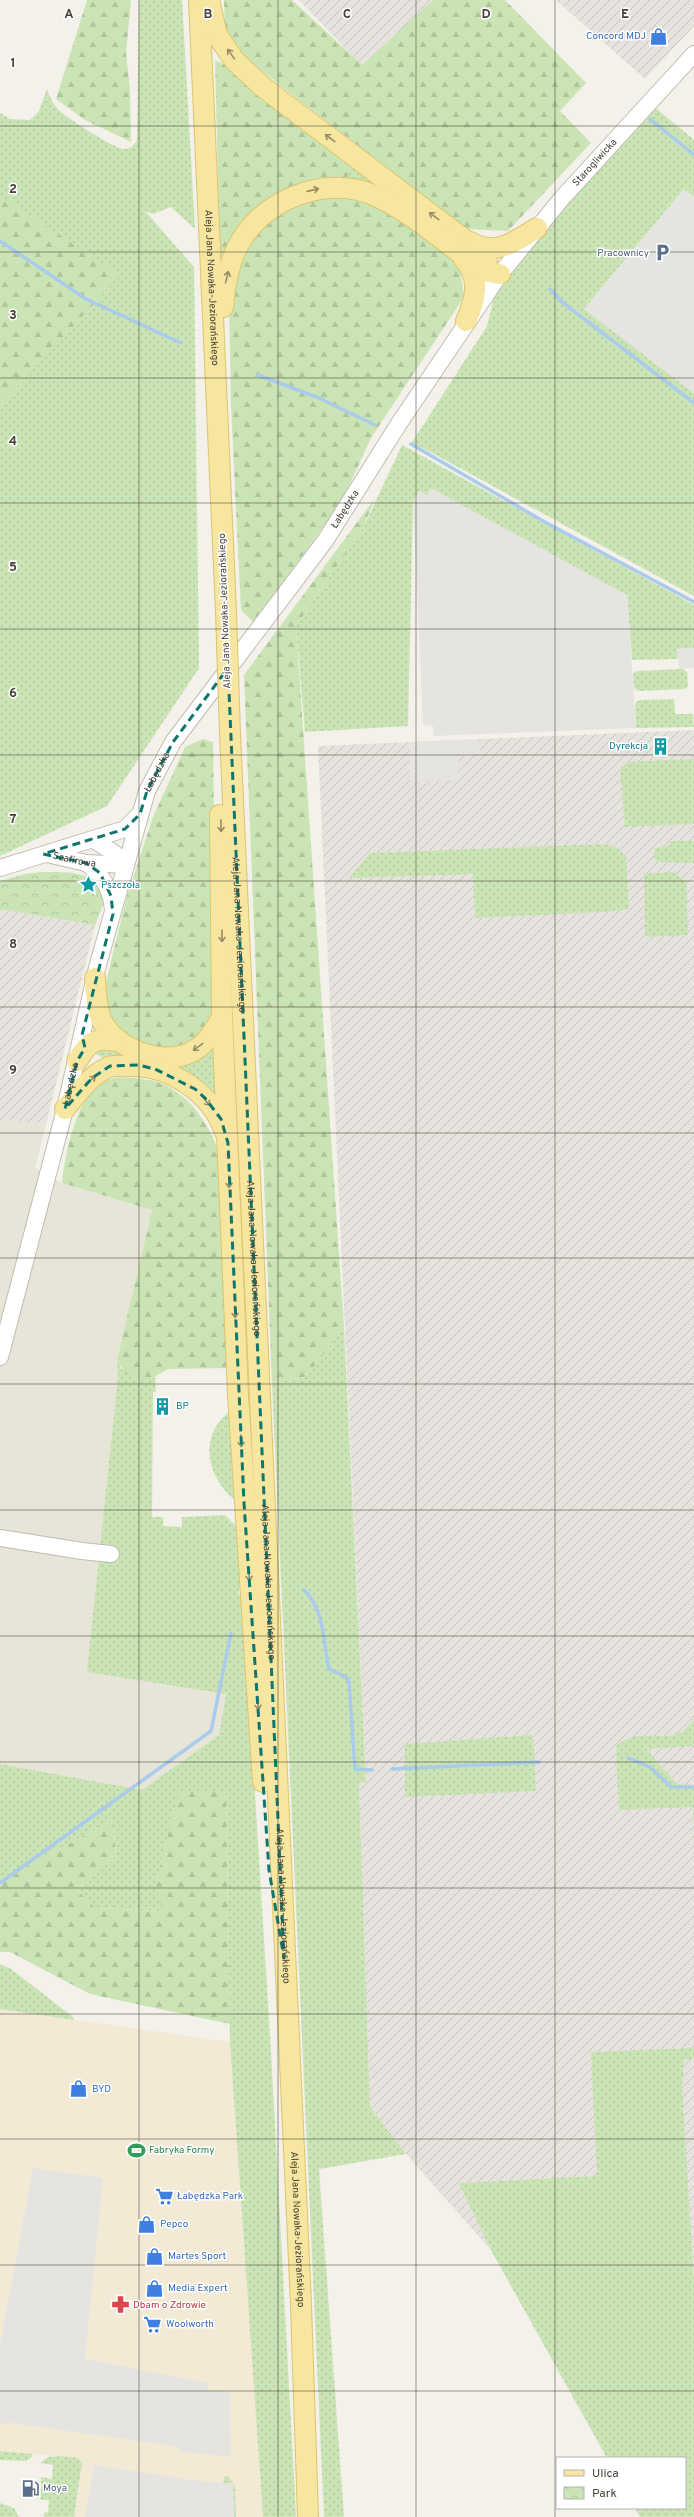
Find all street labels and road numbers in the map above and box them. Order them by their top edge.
street label: Starogliwicka [570,136,620,189]
street label: Aleja Jana Nowaka-Jeziorańskiego [202,209,222,366]
street label: Łabędzka [328,487,362,531]
street label: Aleja Jana Nowaka-Jeziorańskiego [216,532,234,689]
street label: Łabędzka [141,750,173,794]
street label: Szafirowa [52,849,96,870]
street label: Aleja Jana Nowaka-Jeziorańskiego [229,856,249,1014]
street label: Łabędzka [60,1062,82,1107]
street label: Aleja Jana Nowaka-Jeziorańskiego [244,1180,264,1337]
street label: Aleja Jana Nowaka-Jeziorańskiego [258,1504,278,1661]
street label: Aleja Jana Nowaka-Jeziorańskiego [273,1827,293,1985]
street label: Aleja Jana Nowaka-Jeziorańskiego [288,2151,308,2308]

